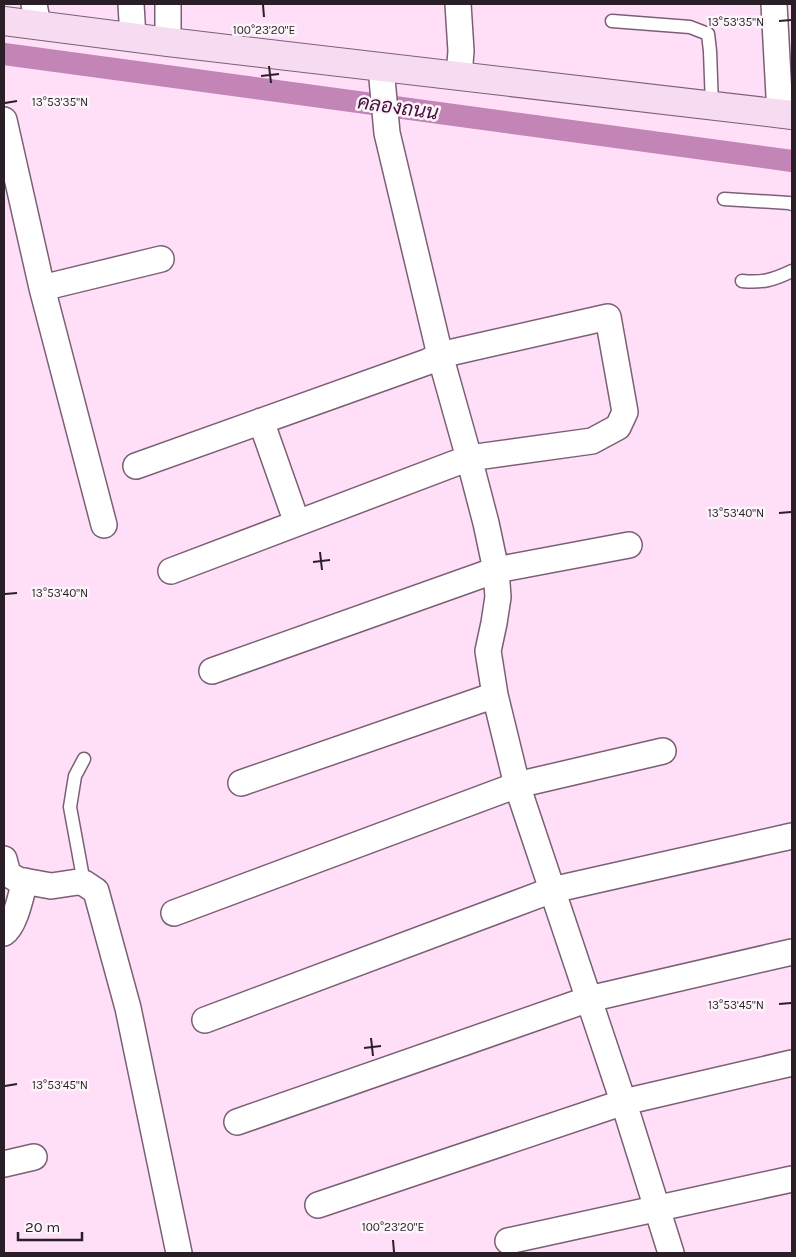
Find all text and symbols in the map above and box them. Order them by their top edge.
text: 13°53'35"N [708,15,764,29]
text: 100°23'20"E [233,23,295,37]
water label: คลองถนน [356,90,440,125]
text: 13°53'35"N [32,95,88,109]
text: 13°53'40"N [708,506,764,520]
text: 13°53'40"N [32,586,88,600]
text: 13°53'45"N [708,998,764,1012]
text: 13°53'45"N [32,1078,88,1092]
scale bar [18,1210,81,1242]
text: 20 m [25,1218,60,1236]
text: 100°23'20"E [362,1220,424,1234]

